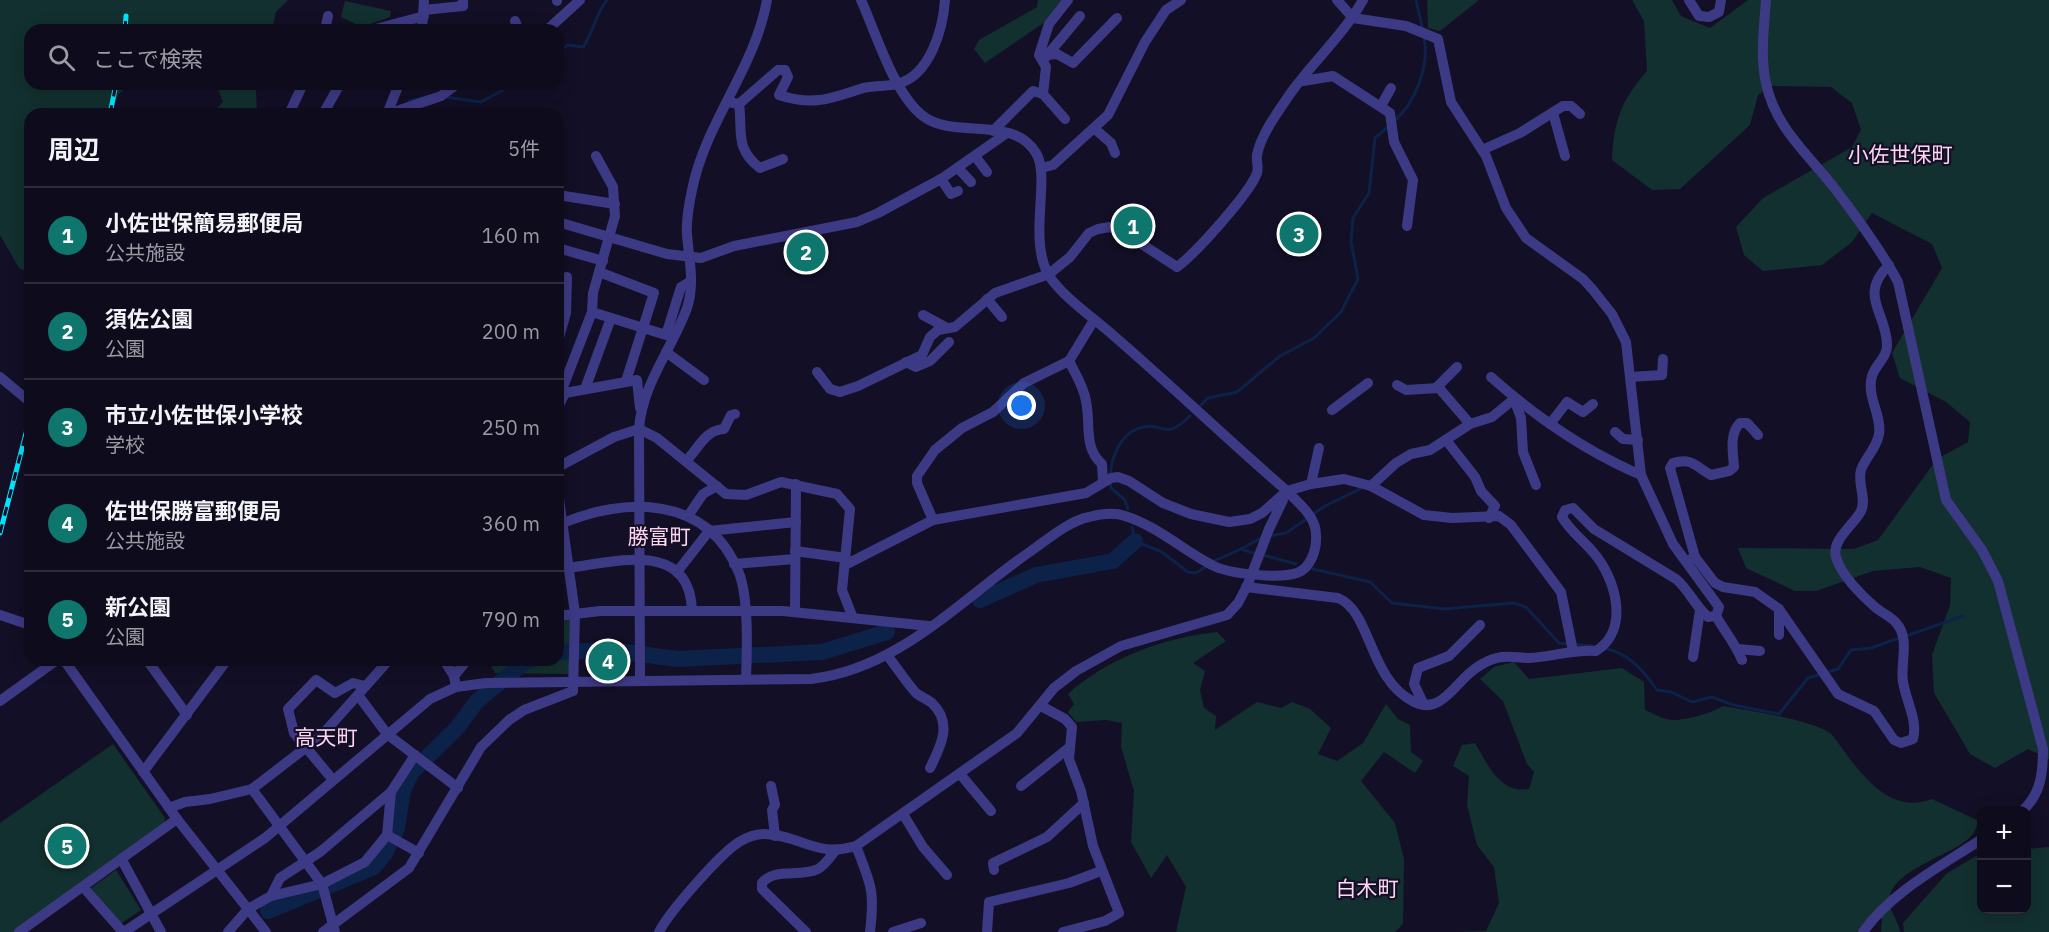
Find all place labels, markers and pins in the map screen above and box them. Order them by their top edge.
pin: 1 [1114,204,1152,248]
pin: 3 [1280,212,1318,256]
pin: 2 [786,230,826,274]
pin: 4 [588,638,628,684]
pin: 5 [48,824,86,868]

